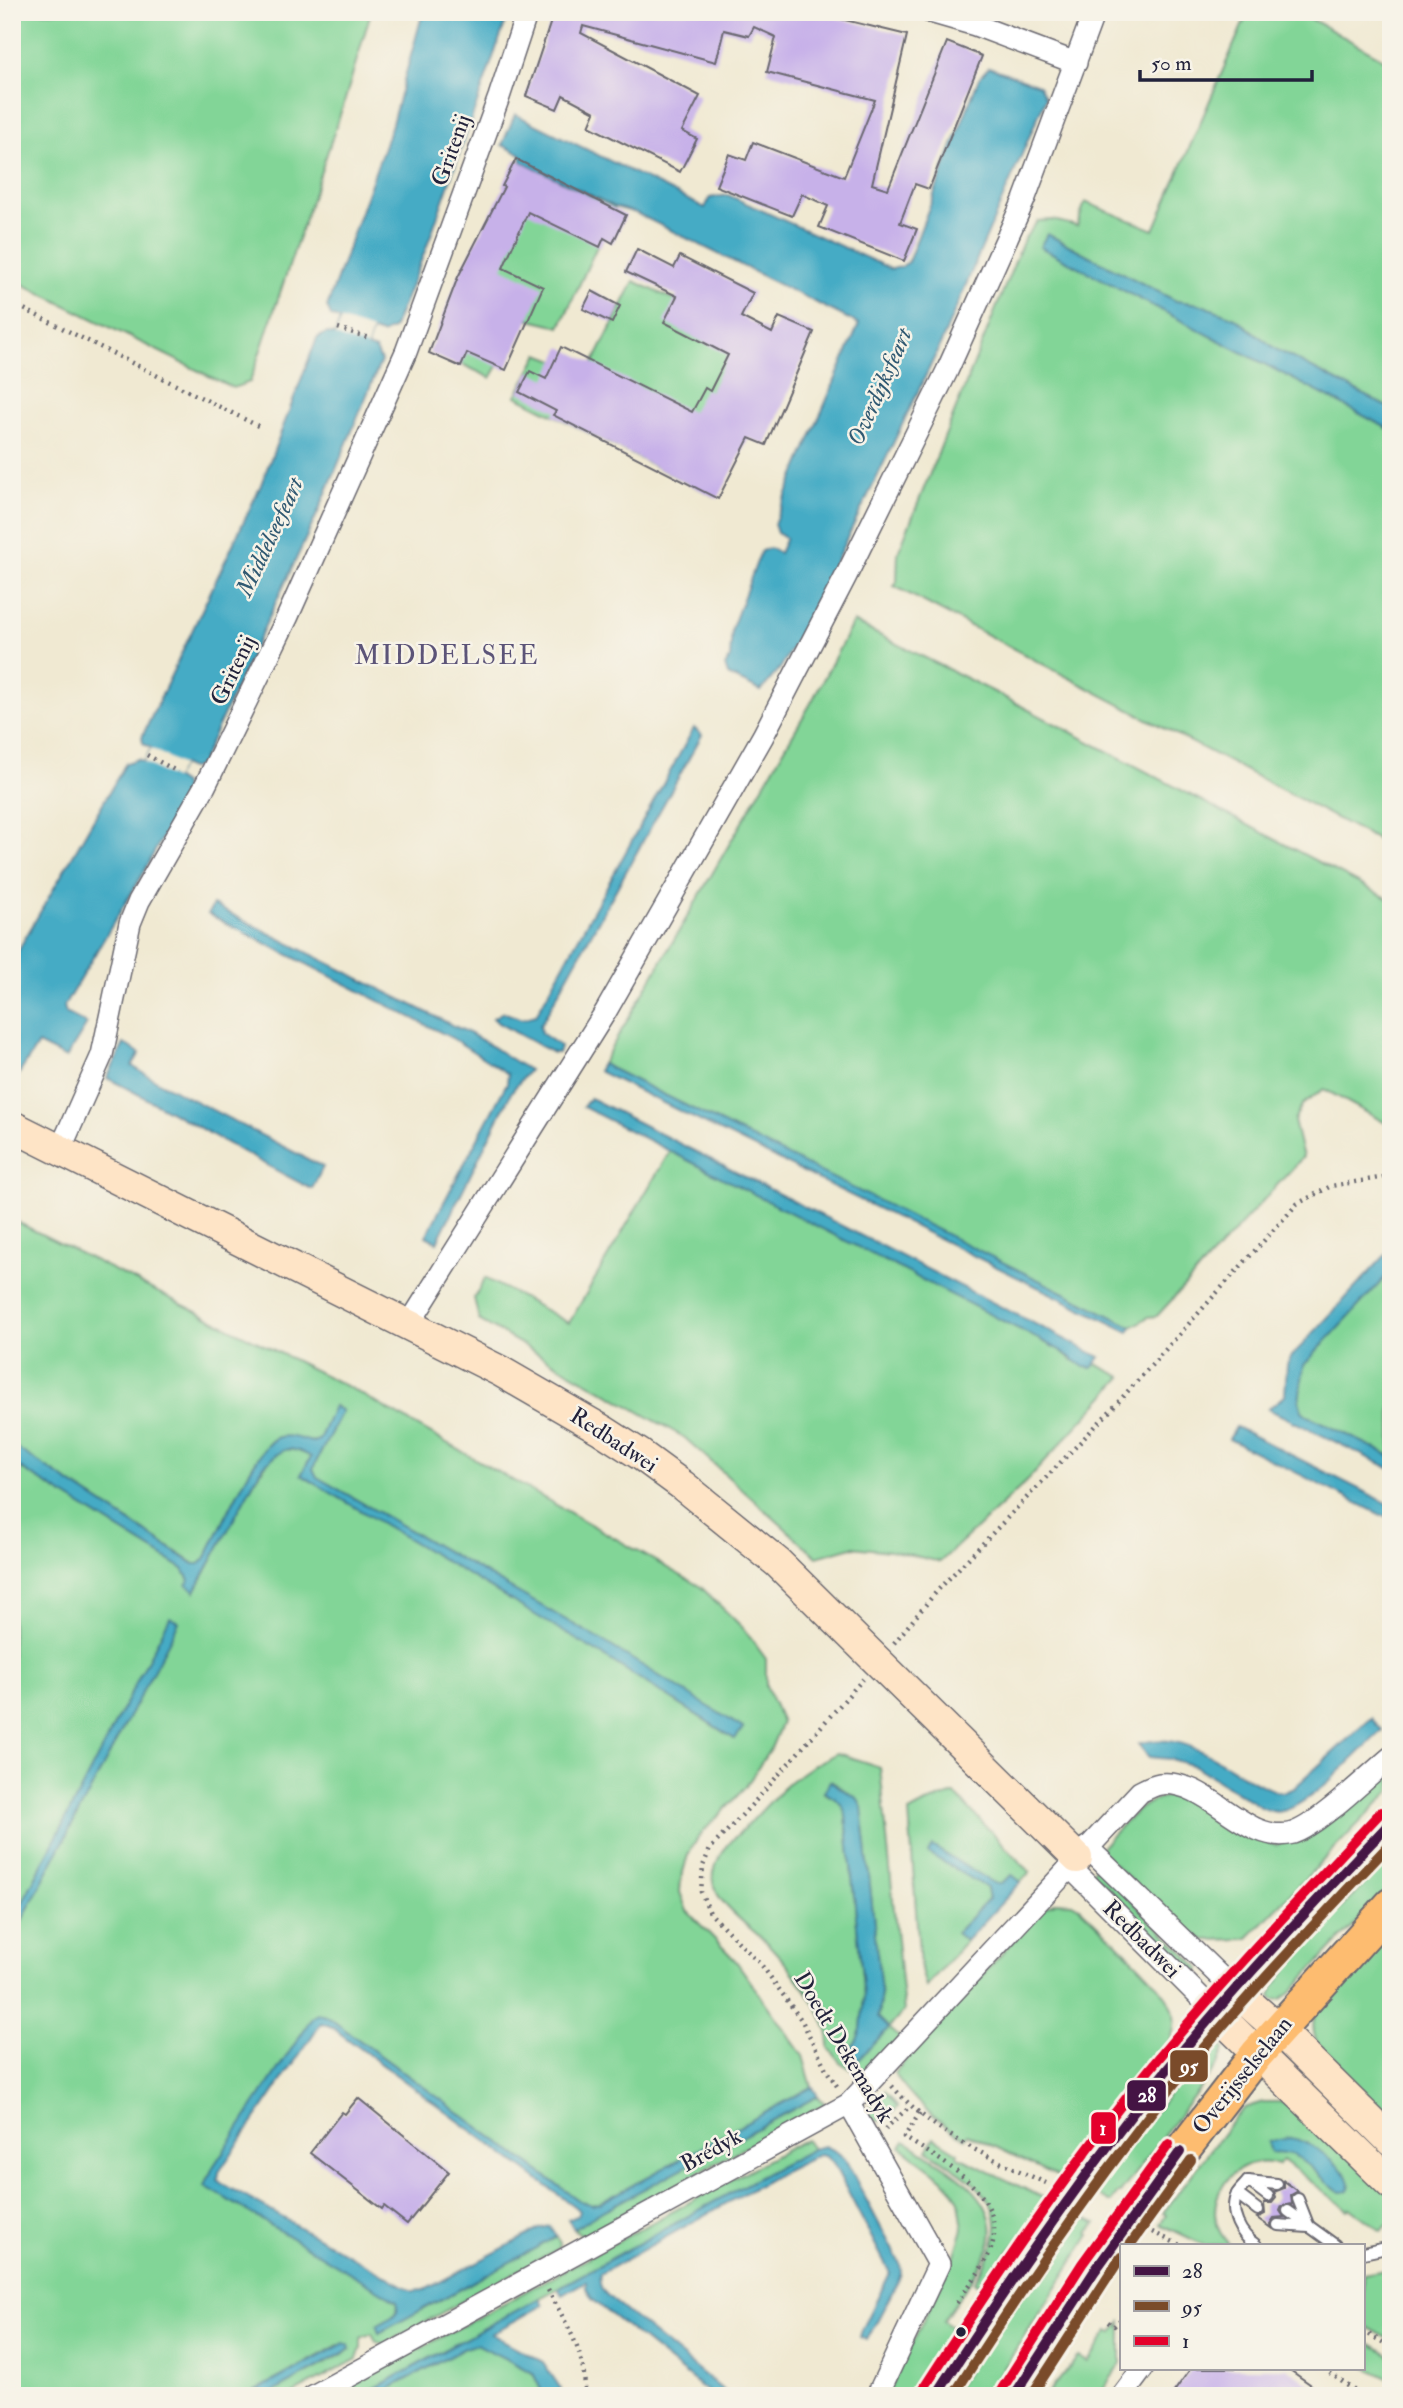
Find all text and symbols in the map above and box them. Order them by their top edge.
scale bar [1140,38,1312,82]
text: 50 m [1151,50,1192,77]
street label: Gritenij [425,110,477,190]
water label: Overdijksfeart [840,322,920,451]
water label: Middelseefeart [228,472,312,603]
street label: Gritenij [204,630,262,710]
district label: MIDDELSEE [355,640,539,672]
street label: Redbadwei [565,1401,663,1479]
street label: Redbadwei [1097,1894,1187,1984]
street label: Doedt Dekemadyk [787,1966,901,2128]
street label: Overijsselselaan [1186,2010,1298,2140]
line badge: 95 [1169,2049,1209,2083]
text: 95 [1178,2055,1199,2079]
line badge: 28 [1126,2079,1167,2112]
text: 28 [1138,2084,1156,2108]
line badge: 1 [1090,2111,1117,2145]
text: 1 [1100,2117,1107,2141]
street label: Brédyk [675,2121,747,2179]
legend [1120,2244,1364,2370]
text: 28 [1182,2258,1203,2285]
text: 95 [1180,2294,1203,2321]
unlabelled marker [954,2325,968,2339]
text: 1 [1182,2328,1190,2355]

